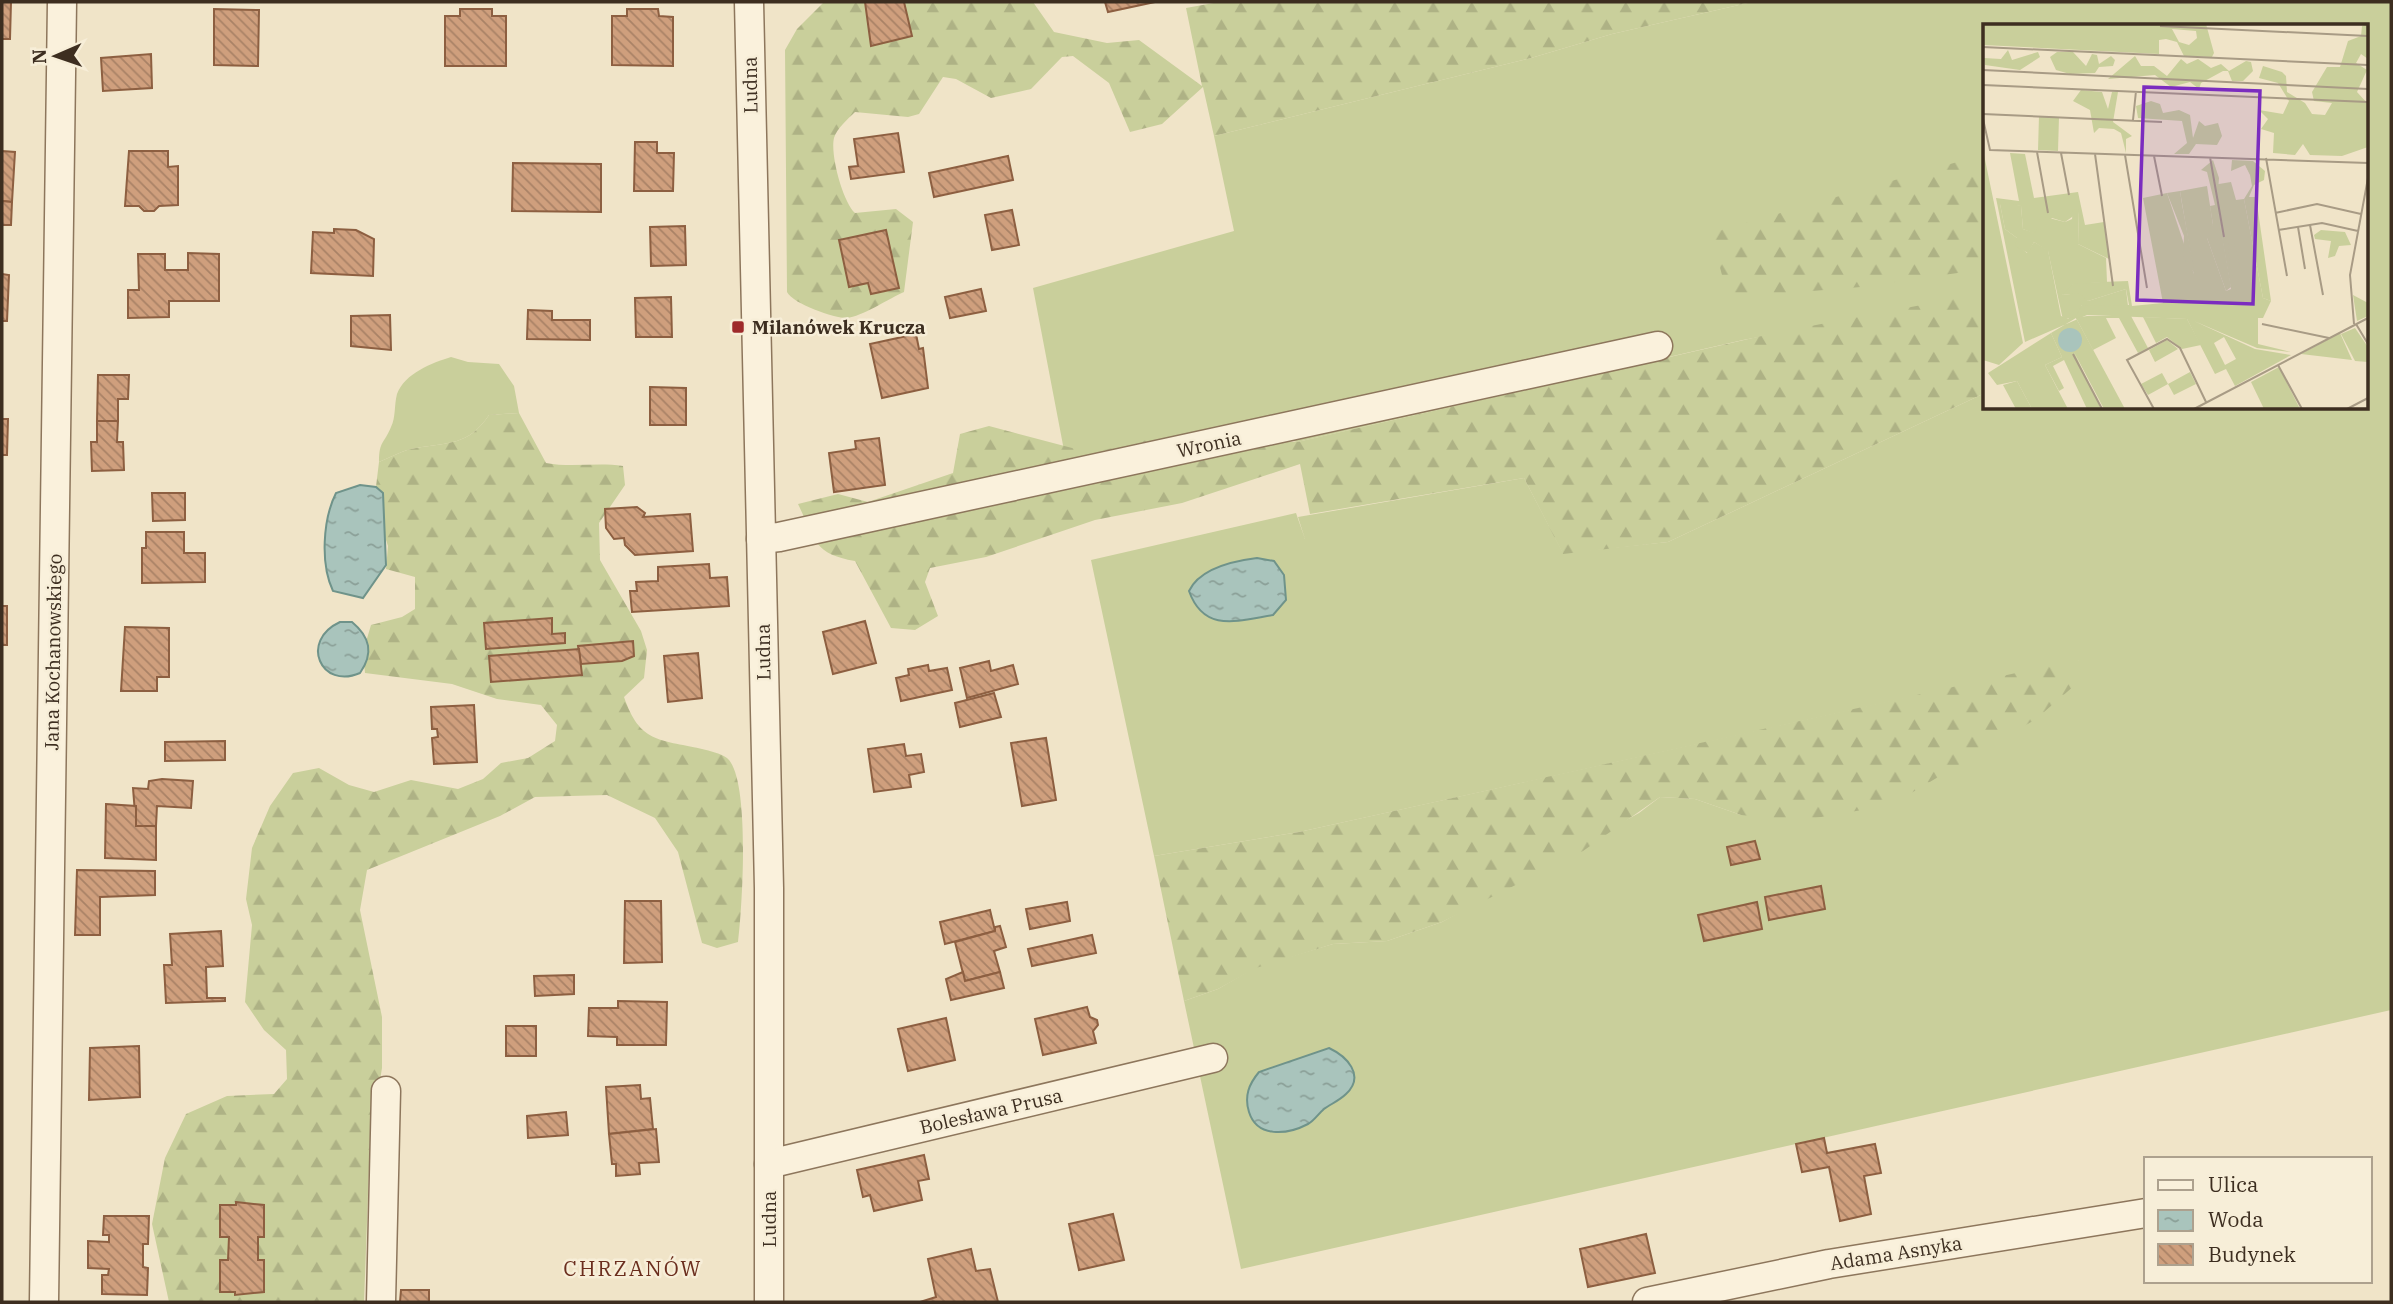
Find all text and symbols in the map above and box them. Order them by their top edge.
north arrow [21,21,91,91]
inset map [1983,24,2368,410]
text: N [27,49,51,65]
street label: Ludna [738,56,762,114]
place label: Milanówek Krucza [752,315,926,339]
marker: Milanówek Krucza [730,319,746,335]
street label: Wronia [1174,425,1244,463]
street label: Jana Kochanowskiego [39,553,67,751]
street label: Ludna [751,623,775,681]
street label: Bolesława Prusa [917,1083,1065,1139]
legend [2144,1157,2372,1283]
text: Ulica [2208,1170,2259,1198]
street label: Ludna [757,1191,781,1247]
text: Woda [2208,1205,2264,1233]
street label: Adama Asnyka [1828,1231,1964,1275]
text: Budynek [2208,1240,2297,1268]
district label: CHRZANÓW [563,1254,703,1282]

